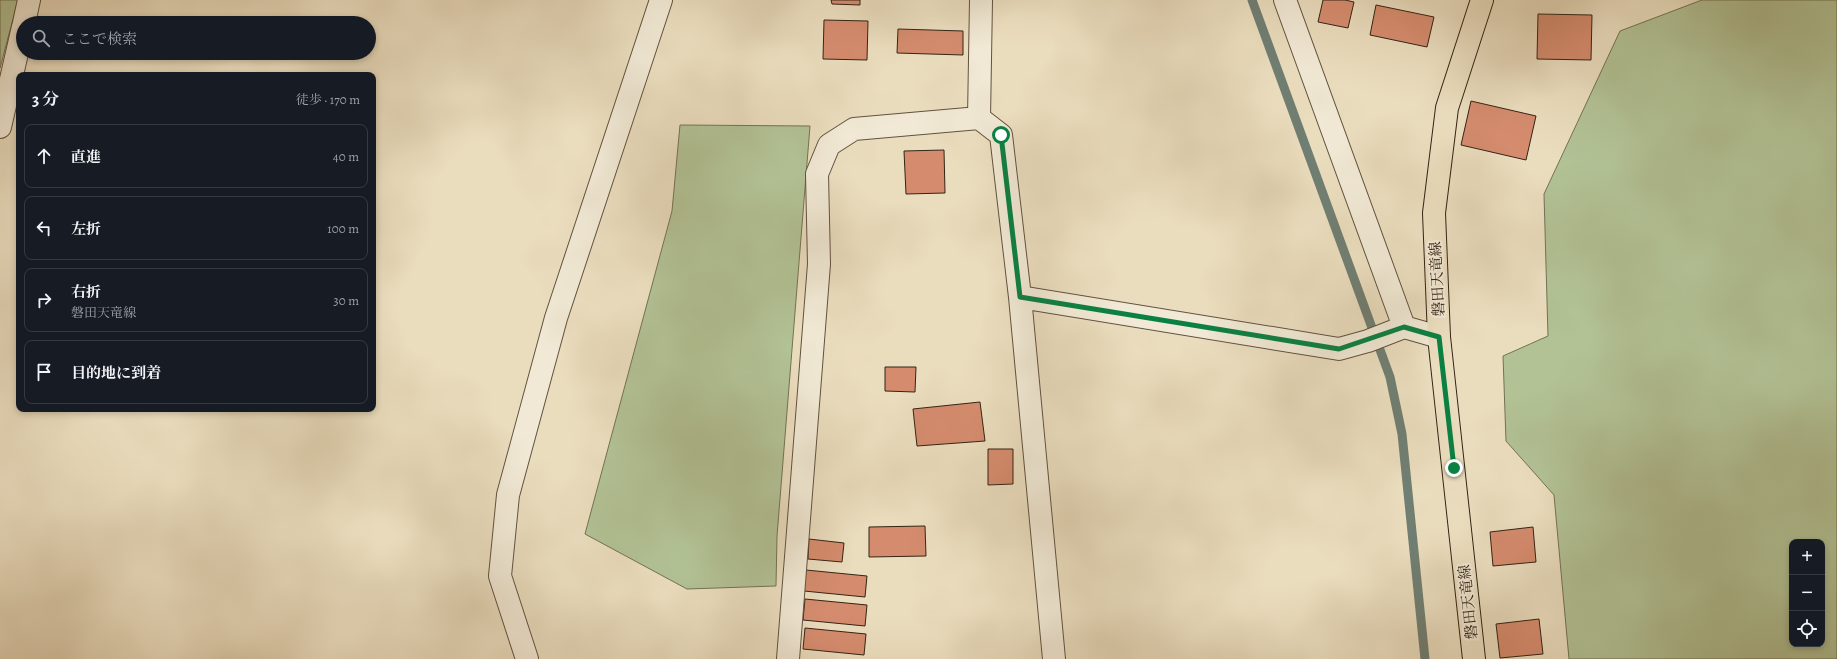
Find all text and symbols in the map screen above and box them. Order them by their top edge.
search box [16,16,376,60]
icon: search [30,27,52,49]
text: ここで検索 [62,29,137,49]
text: 3 分 [32,88,59,111]
text: 徒歩 · 170 m [296,91,360,108]
route start [992,126,1010,144]
icon: ahead [33,145,55,167]
text: 直進 [71,147,101,167]
text: 40 m [333,148,359,165]
icon: left [33,217,55,239]
text: 左折 [71,219,101,239]
text: 100 m [327,220,359,237]
street label: 磐田天竜線 [1425,241,1449,317]
text: 右折 [71,282,101,302]
icon: right [33,289,55,311]
text: 30 m [333,292,359,309]
text: 磐田天竜線 [71,304,136,321]
icon: arrive [33,361,55,383]
text: 目的地に到着 [71,363,161,383]
route end [1445,459,1463,477]
map controls [1789,539,1825,647]
button: + [1789,539,1825,575]
street label: 磐田天竜線 [1454,564,1482,640]
button: − [1789,575,1825,611]
button: locate [1789,611,1825,647]

